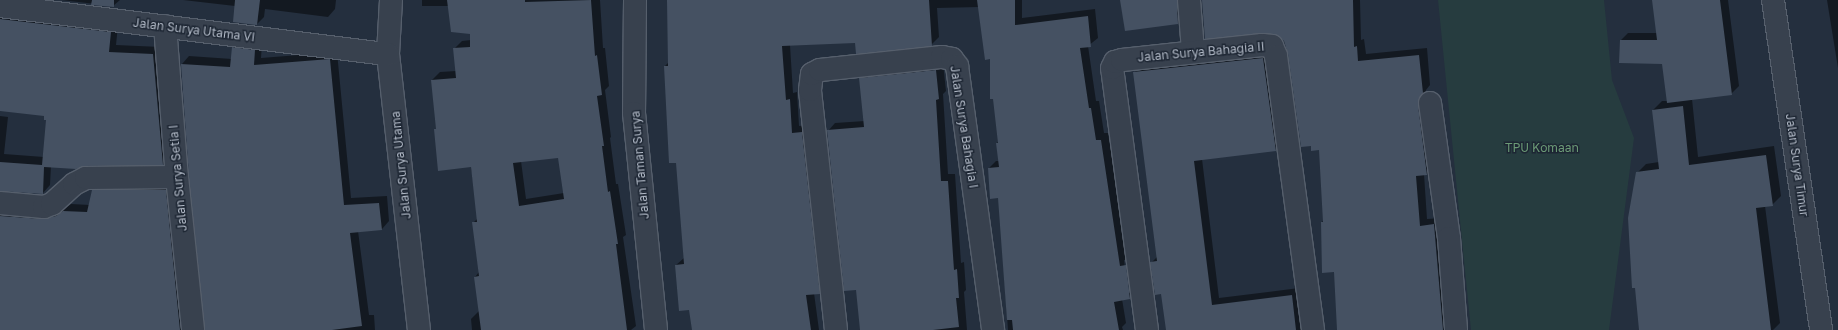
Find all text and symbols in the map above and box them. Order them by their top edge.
street label: Jalan Surya Utama VI [132,15,256,45]
street label: Jalan Surya Bahagia II [1137,39,1265,65]
street label: Jalan Surya Bahagia I [947,65,981,189]
street label: Jalan Surya Utama [388,110,414,220]
street label: Jalan Taman Surya [628,110,652,220]
street label: Jalan Surya Timur [1783,113,1811,217]
street label: Jalan Surya Setia I [166,124,190,232]
park label: TPU Komaan [1505,141,1579,155]

